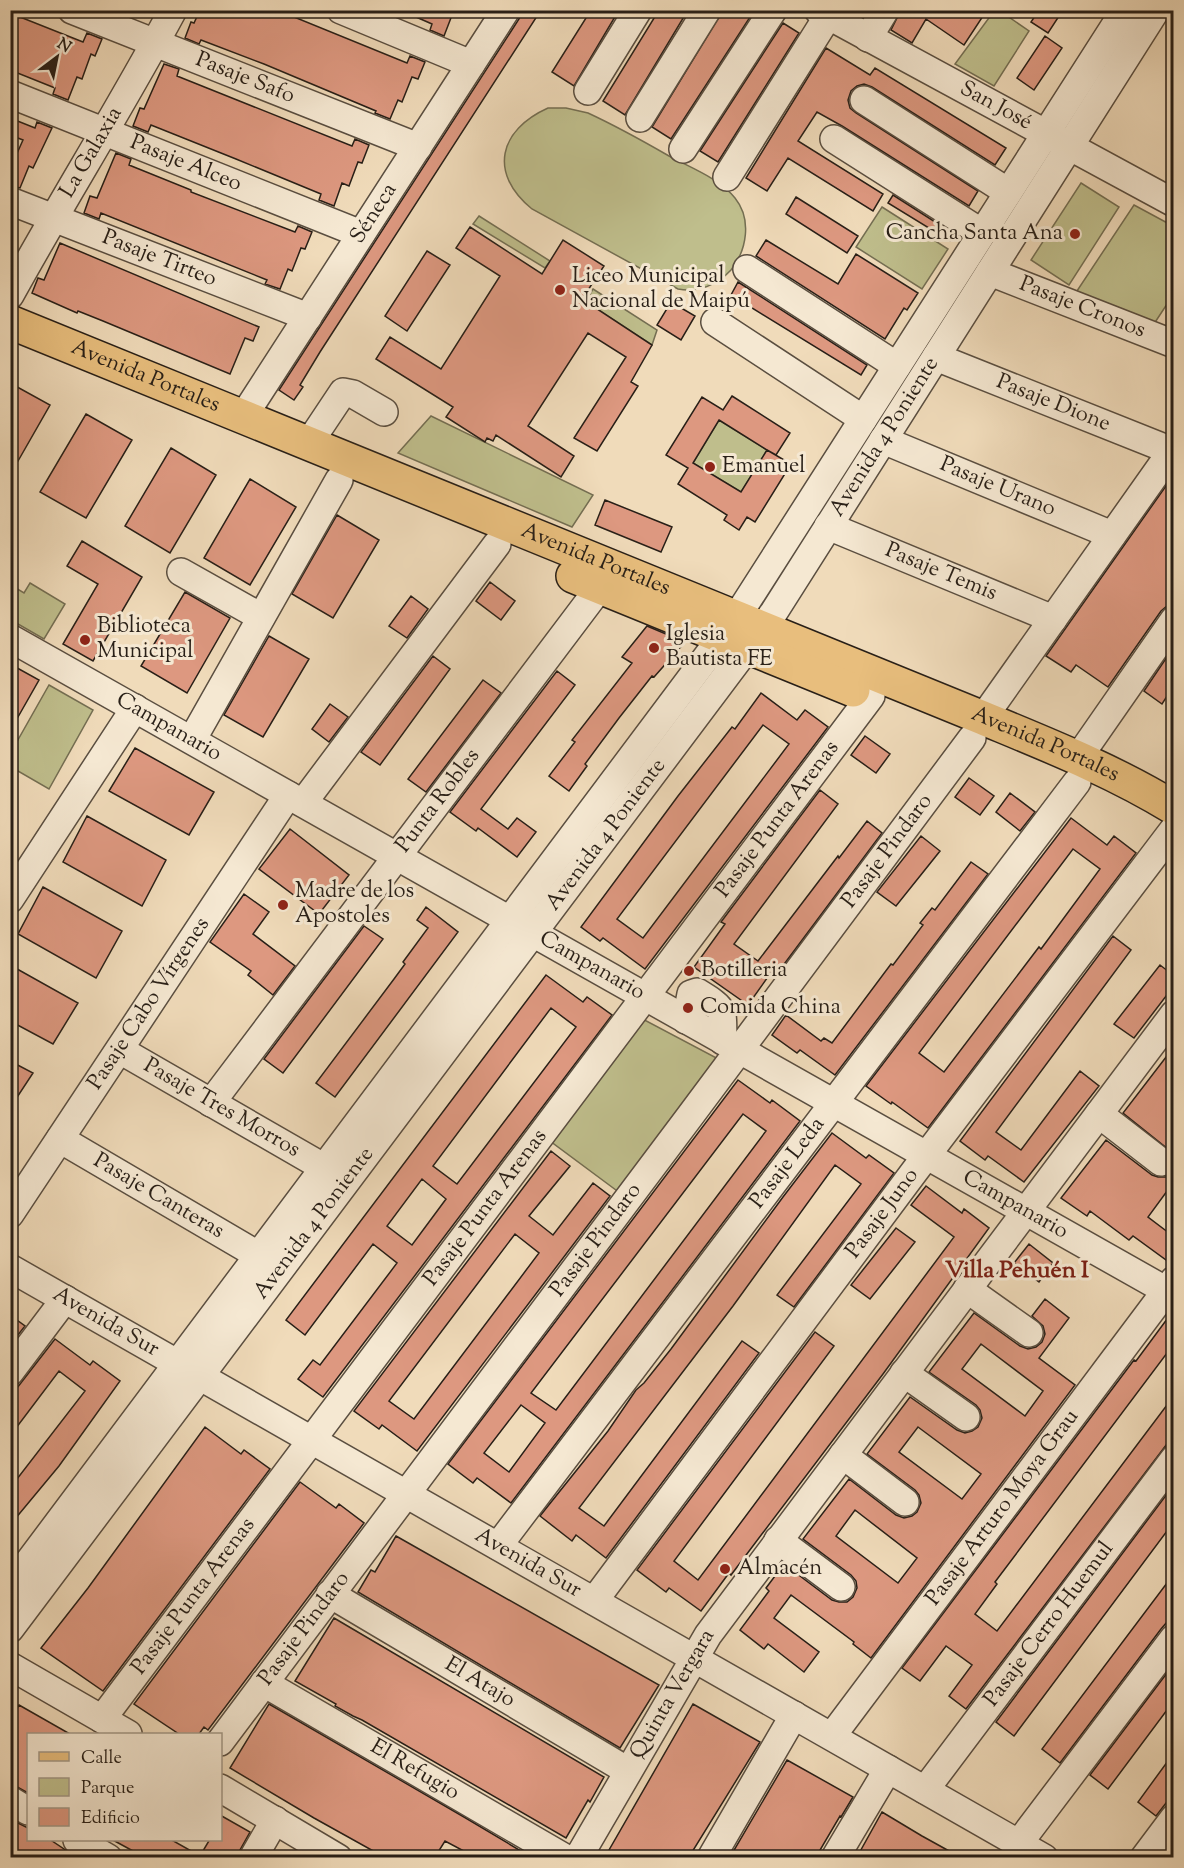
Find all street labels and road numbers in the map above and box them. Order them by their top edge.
street label: Pasaje Safo [191,44,299,113]
street label: San José [954,74,1038,139]
street label: La Galaxia [53,101,131,205]
street label: Pasaje Alceo [125,127,246,201]
street label: Séneca [343,177,406,250]
street label: Pasaje Tirteo [97,222,221,296]
street label: Pasaje Cronos [1014,269,1150,347]
street label: Avenida Portales [66,332,225,422]
street label: Avenida 4 Poniente [822,351,948,523]
street label: Pasaje Dione [991,366,1115,441]
street label: Pasaje Urano [935,449,1061,526]
street label: Avenida Portales [516,516,675,605]
street label: Pasaje Temis [880,535,1002,610]
street label: Campanario [110,685,227,770]
street label: Avenida Portales [966,699,1125,791]
street label: Pasaje Punta Arenas [708,734,848,905]
street label: Punta Robles [389,742,489,860]
street label: Avenida 4 Poniente [539,752,674,918]
street label: Pasaje Pindaro [834,788,941,915]
street label: Pasaje Cabo Vírgenes [80,911,218,1097]
street label: Campanario [533,924,651,1009]
street label: Pasaje Tres Morros [137,1050,306,1166]
street label: Pasaje Leda [743,1111,833,1216]
street label: Pasaje Punta Arenas [416,1123,556,1294]
street label: Avenida 4 Poniente [247,1141,382,1307]
street label: Pasaje Canteras [87,1146,230,1248]
street label: Pasaje Juno [838,1162,927,1266]
street label: Campanario [956,1162,1074,1248]
street label: Pasaje Pindaro [543,1177,650,1304]
street label: Avenida Sur [46,1279,165,1366]
street label: Pasaje Arturo Moya Grau [919,1403,1088,1613]
street label: Pasaje Punta Arenas [124,1511,264,1682]
street label: Avenida Sur [468,1520,587,1607]
street label: Pasaje Cerro Huemul [977,1535,1122,1714]
street label: Pasaje Pindaro [251,1565,358,1693]
street label: Quinta Vergara [623,1624,724,1766]
street label: El Atajo [438,1649,521,1716]
street label: El Refugio [364,1732,465,1809]

